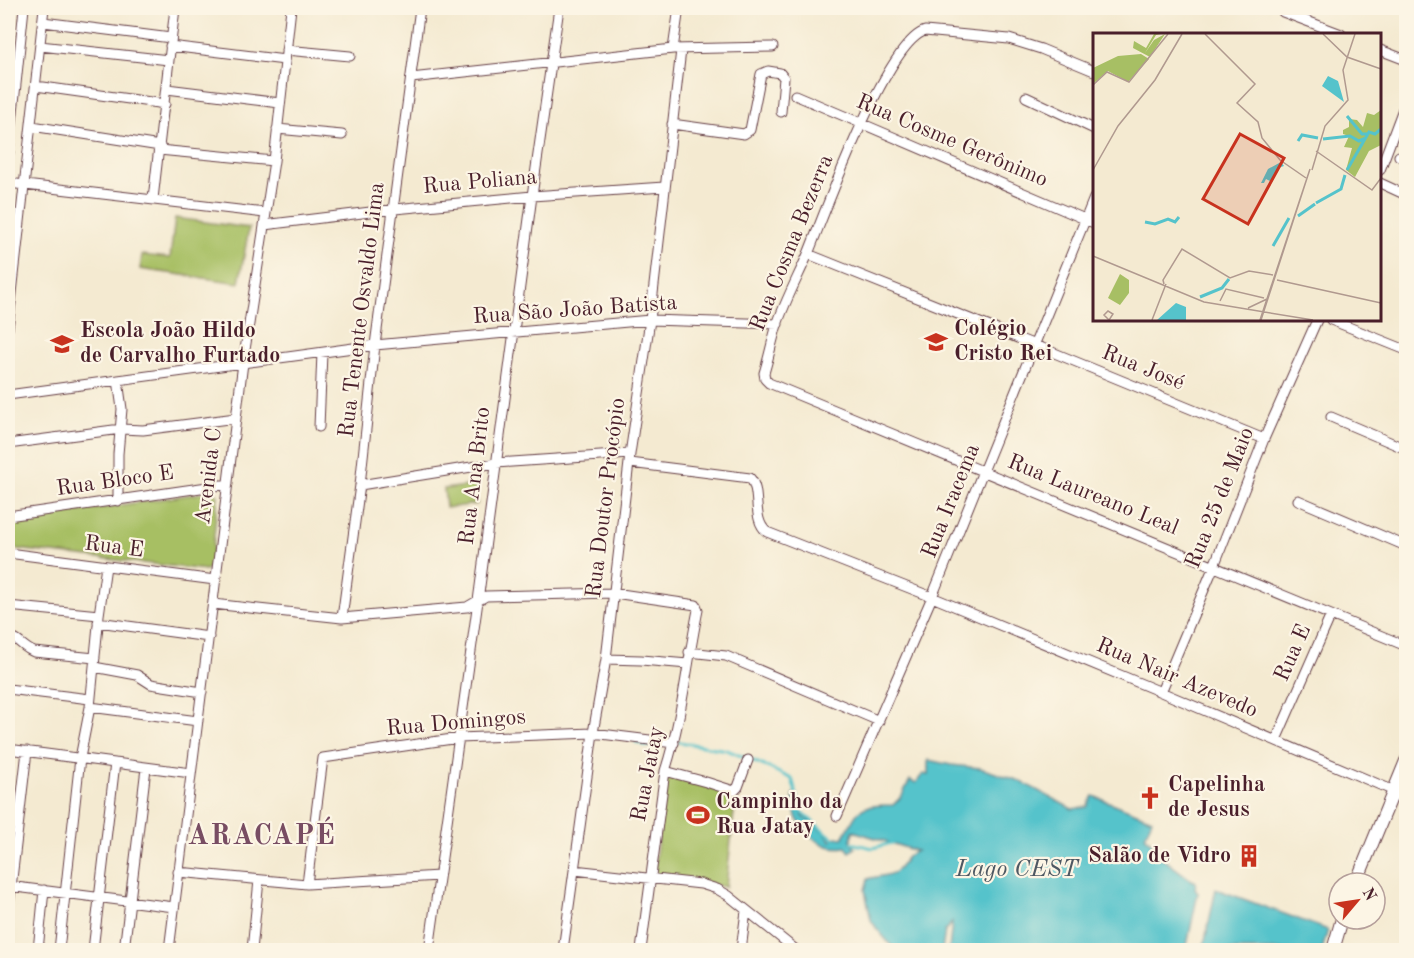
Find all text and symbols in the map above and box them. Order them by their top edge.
inset map [1093,33,1381,321]
street label: Rua Cosme Gerônimo [853,91,1051,191]
street label: Rua Cosma Bezerra [747,151,838,334]
street label: Rua Poliana [422,166,538,198]
street label: Rua Tenente Osvaldo Lima [335,181,389,439]
street label: Rua São João Batista [472,292,678,328]
place label: Colégio Cristo Rei [954,318,1052,365]
place label: Escola João Hildo de Carvalho Furtado [80,320,280,367]
school or university icon: Colégio Cristo Rei [923,329,949,355]
school or university icon: Escola João Hildo de Carvalho Furtado [49,331,75,357]
street label: Rua José [1099,342,1187,394]
street label: Rua Doutor Procópio [583,397,629,599]
street label: Rua Ana Brito [456,406,494,546]
street label: Rua 25 de Maio [1182,424,1258,572]
street label: Avenida C [192,426,226,526]
street label: Rua Iracema [918,441,984,561]
street label: Rua Laureano Leal [1004,451,1182,539]
street label: Rua Bloco E [55,462,175,500]
street label: Rua E [83,532,145,562]
street label: Rua E [1271,621,1315,685]
street label: Rua Nair Azevedo [1093,634,1261,722]
street label: Rua Domingos [385,706,527,740]
street label: Rua Jatay [628,724,668,824]
place label: Capelinha de Jesus [1168,774,1265,821]
church icon: Capelinha de Jesus [1137,785,1163,811]
place label: Campinho da Rua Jatay [716,791,843,838]
sports icon: Campinho da Rua Jatay [685,802,711,828]
district label: ARACAPÉ [188,816,336,851]
building icon: Salão de Vidro [1236,843,1262,869]
place label: Salão de Vidro [1088,845,1231,867]
water label: Lago CEST [955,858,1080,882]
north arrow [1327,871,1387,931]
text: N [1358,885,1379,905]

